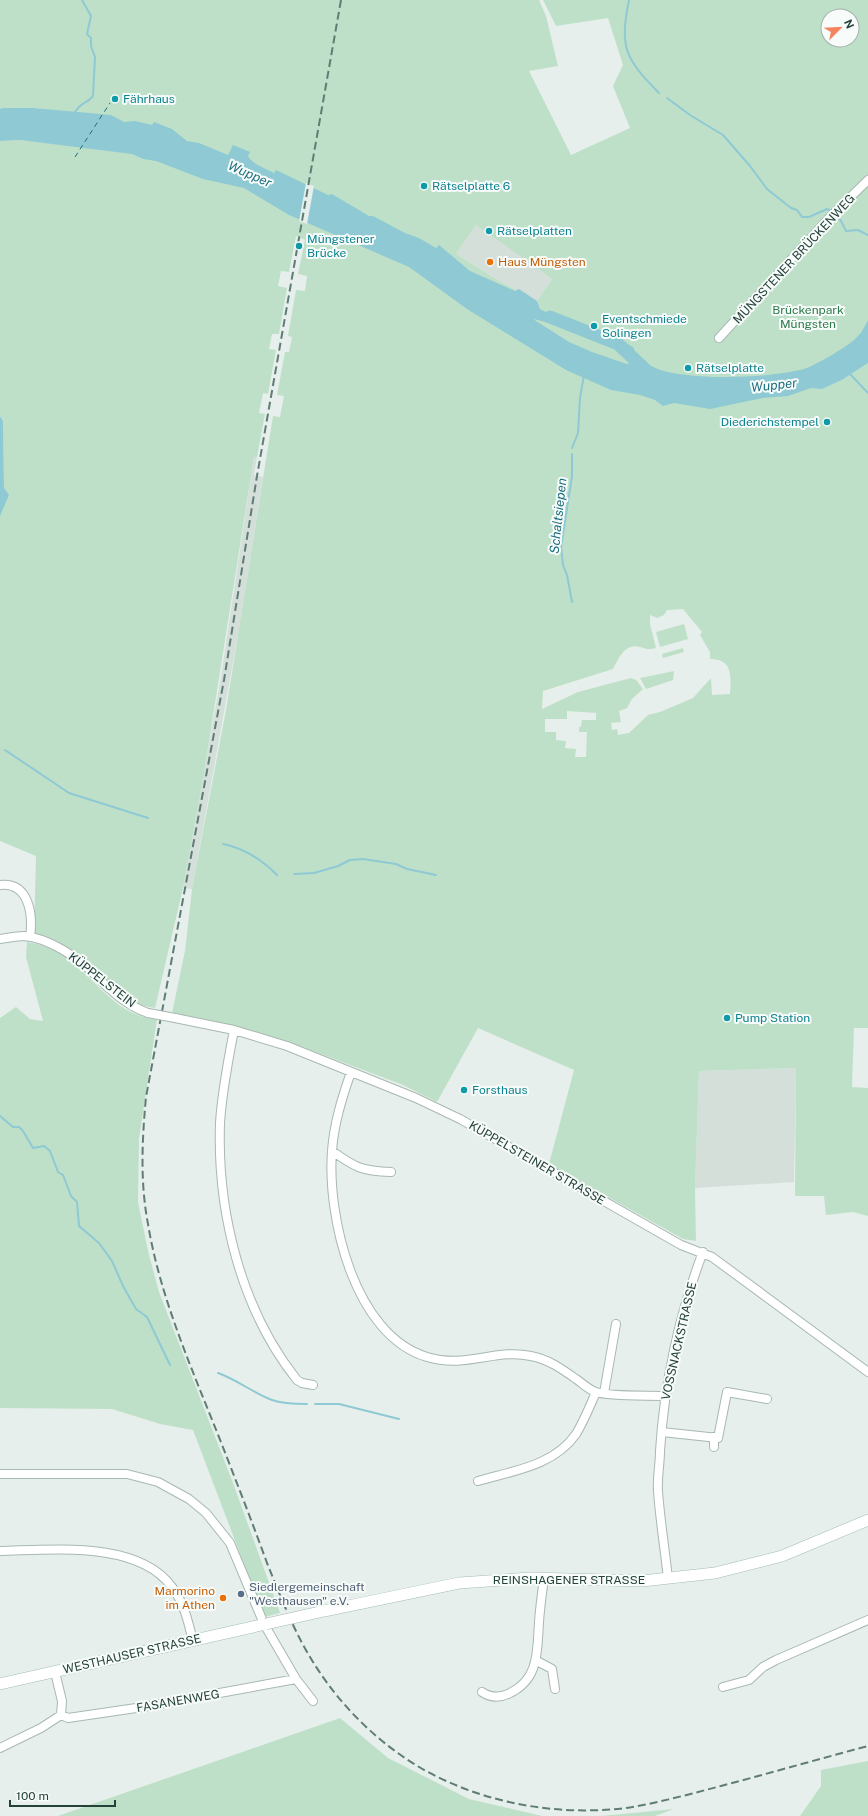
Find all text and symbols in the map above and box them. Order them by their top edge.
north arrow [820,8,860,48]
text: N [842,18,856,30]
place label: Fährhaus [123,92,175,106]
marker: Fährhaus [110,94,120,104]
water label: Wupper [226,158,274,190]
place label: Rätselplatte 6 [432,179,510,193]
marker: Rätselplatte 6 [419,181,429,191]
street label: MÜNGSTENER BRÜCKENWEG [730,191,858,327]
place label: Rätselplatten [497,224,572,238]
marker: Rätselplatten [484,226,494,236]
place label: Müngstener Brücke [307,232,375,260]
marker: Müngstener Brücke [294,241,304,251]
place label: Haus Müngsten [498,255,586,269]
marker: Haus Müngsten [485,257,495,267]
park label: Brückenpark Müngsten [772,303,844,331]
place label: Eventschmiede Solingen [602,312,687,340]
marker: Eventschmiede Solingen [589,321,599,331]
place label: Rätselplatte [696,361,764,375]
marker: Rätselplatte [683,363,693,373]
water label: Wupper [750,375,798,395]
place label: Diederichstempel [721,415,819,429]
marker: Diederichstempel [822,417,832,427]
water label: Schaltsiepen [547,477,569,555]
street label: KÜPPELSTEIN [66,949,138,1011]
place label: Pump Station [735,1011,810,1025]
marker: Pump Station [722,1013,732,1023]
place label: Forsthaus [472,1083,528,1097]
marker: Forsthaus [459,1085,469,1095]
street label: KÜPPELSTEINER STRASSE [466,1118,608,1208]
street label: VOSSNACKSTRASSE [659,1280,699,1402]
street label: REINSHAGENER STRASSE [493,1573,645,1587]
place label: Siedlergemeinschaft "Westhausen" e.V. [249,1580,365,1608]
place label: Marmorino im Athen [154,1584,215,1612]
marker: Siedlergemeinschaft "Westhausen" e.V. [236,1589,246,1599]
marker: Marmorino im Athen [218,1593,228,1603]
street label: WESTHAUSER STRASSE [62,1631,202,1677]
street label: FASANENWEG [135,1687,221,1715]
scale bar [10,1782,115,1808]
text: 100 m [16,1789,49,1803]

